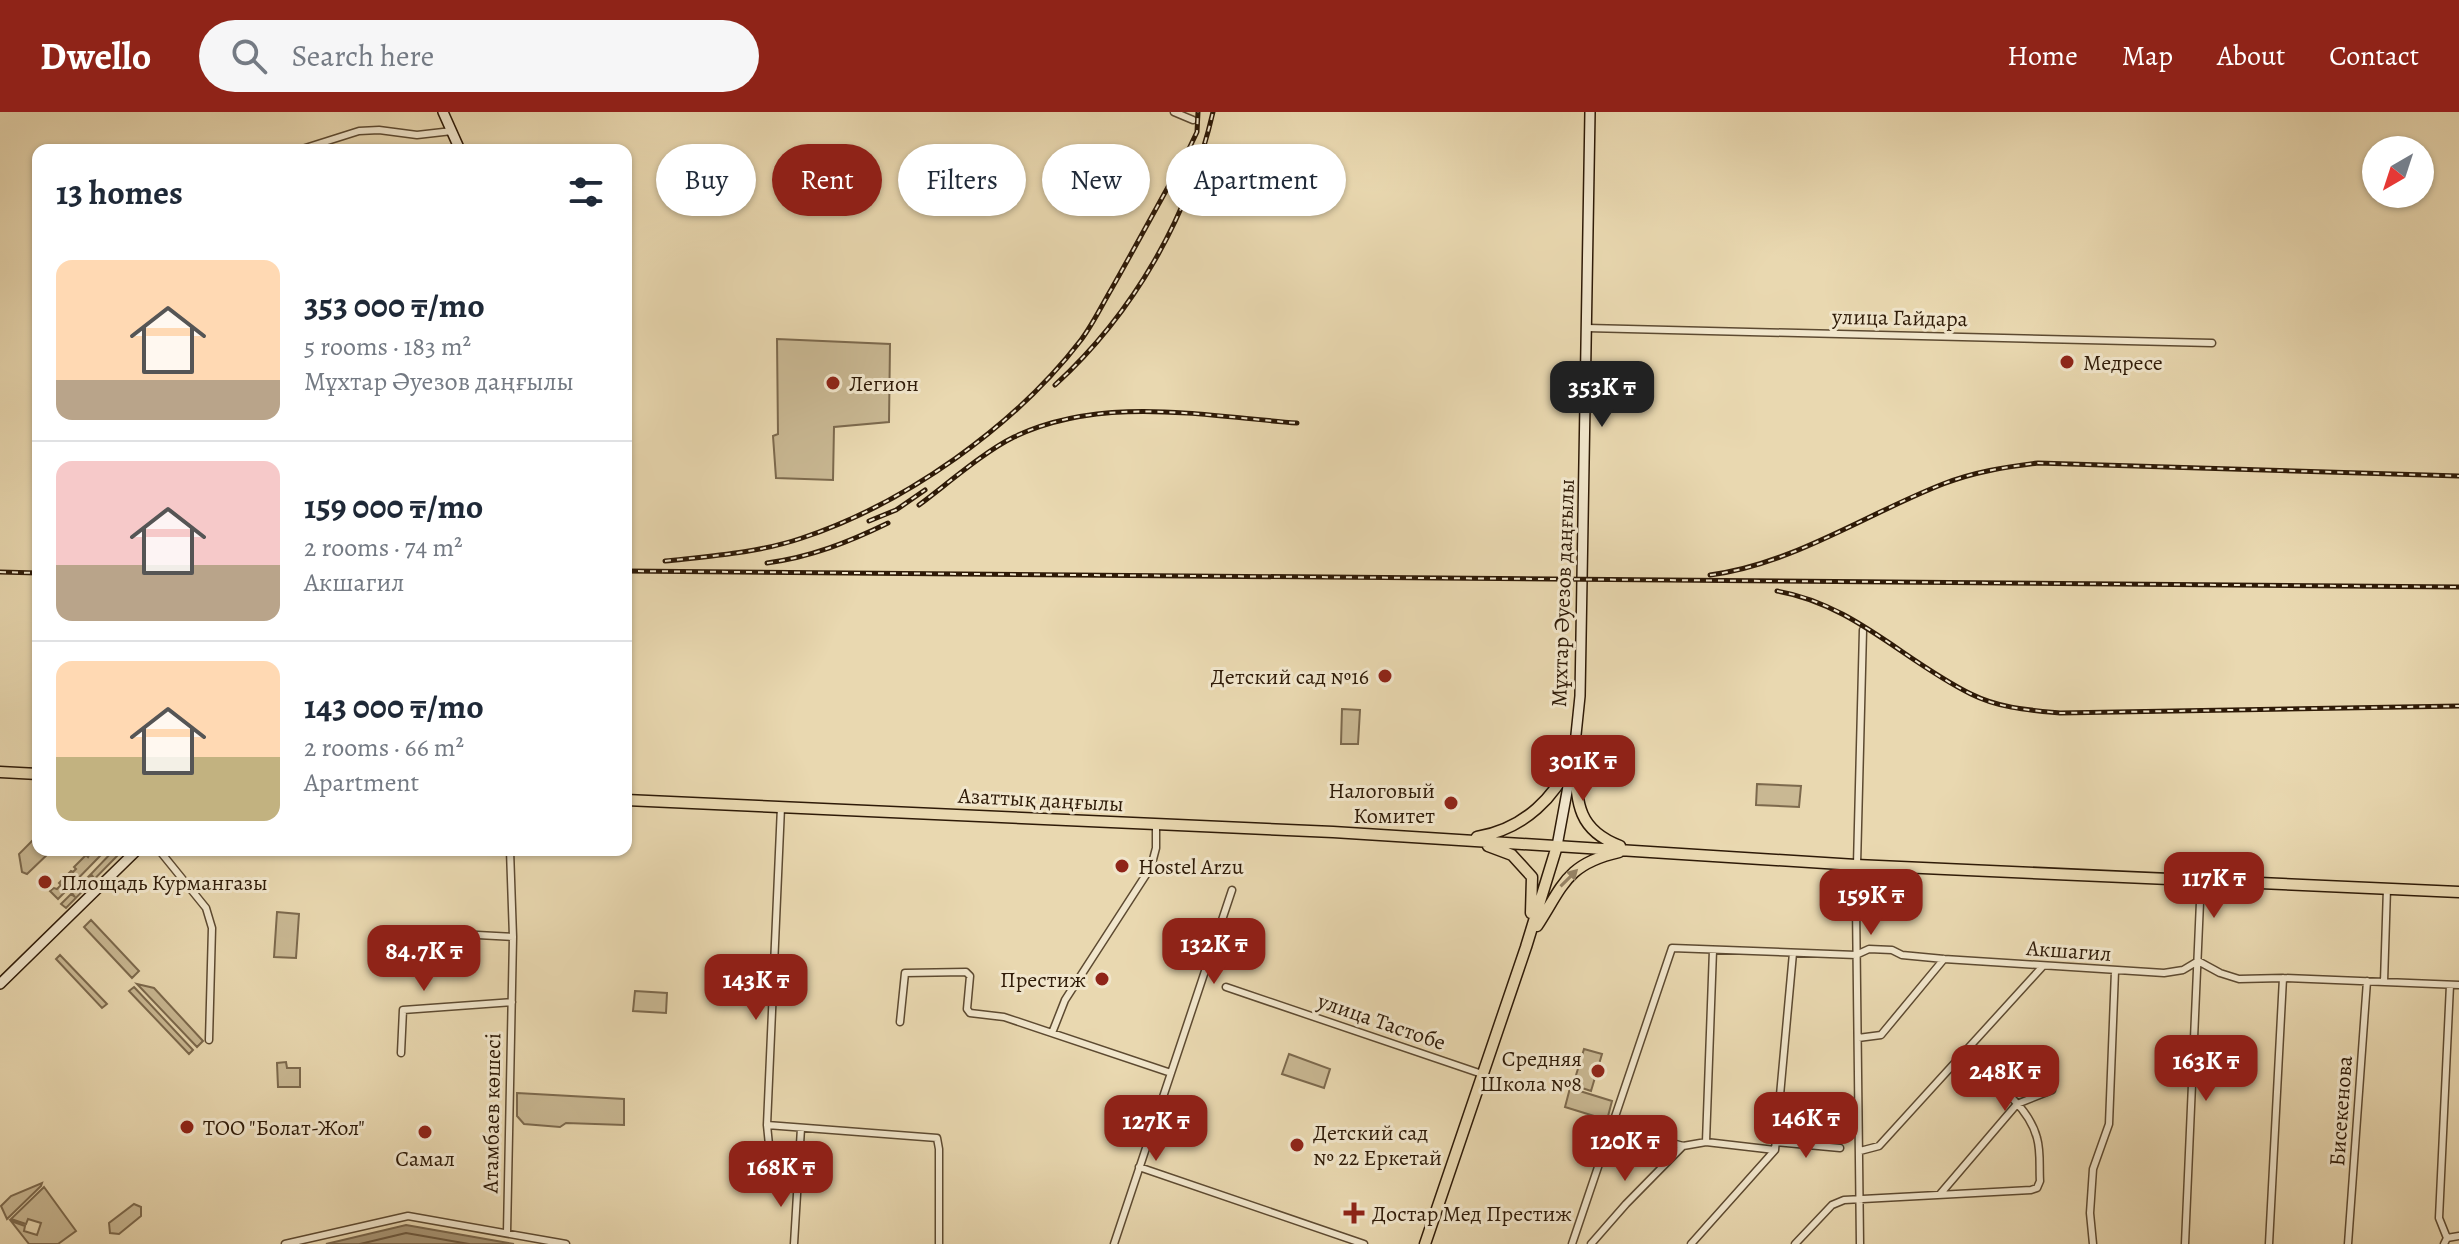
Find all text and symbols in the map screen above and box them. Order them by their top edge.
search box [199,20,759,92]
text: Dwello [40,30,151,82]
icon: search [227,34,271,78]
text: Search here [291,36,434,76]
text: Home [2007,37,2078,75]
text: Map [2122,37,2173,75]
text: About [2217,37,2285,75]
text: Contact [2329,37,2419,75]
north arrow [2362,136,2434,208]
map controls [2362,136,2434,208]
chip: Buy [656,144,756,216]
chip: Rent [772,144,882,216]
chip: Filters [898,144,1026,216]
chip: New [1042,144,1150,216]
chip: Apartment [1166,144,1346,216]
text: 13 homes [56,169,183,216]
icon: filters [564,170,608,214]
text: 353 000 ₸/mo [304,282,485,329]
icon: home [120,292,216,388]
street label: улица Гайдара [1831,302,1969,334]
text: 5 rooms · 183 m² [304,329,471,364]
place label: Медресе [2083,348,2163,378]
marker: Медресе [2058,353,2076,371]
pin: 353K ₸ [1537,361,1667,429]
text: Мұхтар Әуезов даңғылы [304,364,574,399]
place label: Легион [849,369,919,399]
text: 353K ₸ [1568,369,1636,404]
marker: Легион [824,374,842,392]
street label: Мұхтар Әуезов даңғылы [1544,478,1582,708]
text: 159 000 ₸/mo [304,483,483,530]
icon: home [120,493,216,589]
text: 2 rooms · 74 m² [304,530,463,565]
text: Акшагил [304,565,404,600]
place label: Детский сад №16 [1211,662,1369,692]
marker: Детский сад №16 [1376,667,1394,685]
text: 143 000 ₸/mo [304,683,484,730]
icon: home [120,693,216,789]
text: 2 rooms · 66 m² [304,730,464,765]
pin: 301K ₸ [1518,735,1648,803]
text: 301K ₸ [1549,743,1617,778]
text: Apartment [304,765,419,800]
place label: Налоговый Комитет [1328,776,1435,831]
street label: Азаттық даңғылы [956,781,1125,819]
marker: Налоговый Комитет [1442,794,1460,812]
place label: Hostel Arzu [1138,852,1244,882]
pin: 117K ₸ [2149,852,2279,920]
marker: Hostel Arzu [1113,857,1131,875]
text: 117K ₸ [2182,860,2246,895]
place label: Площадь Курмангазы [61,868,268,898]
one-way arrow [1559,869,1578,887]
pin: 159K ₸ [1806,869,1936,937]
marker: Площадь Курмангазы [36,873,54,891]
text: 159K ₸ [1838,877,1904,912]
pin: 132K ₸ [1149,918,1279,986]
pin: 84.7K ₸ [350,925,498,993]
text: 132K ₸ [1180,926,1248,961]
text: 84.7K ₸ [385,933,463,968]
street label: Акшагил [2025,933,2112,969]
pin: 143K ₸ [691,954,821,1022]
text: 143K ₸ [722,962,790,997]
place label: Престиж [1000,965,1086,995]
marker: Престиж [1093,970,1111,988]
street label: улица Тастобе [1313,986,1450,1058]
street label: Атамбаев көшесі [476,1033,508,1194]
pin: 163K ₸ [2141,1035,2271,1103]
text: 163K ₸ [2173,1043,2239,1078]
place label: Средняя Школа №8 [1480,1044,1582,1099]
pin: 248K ₸ [1940,1045,2070,1113]
text: 248K ₸ [1969,1053,2041,1088]
street label: Бисекенова [2322,1054,2360,1167]
marker: Средняя Школа №8 [1589,1062,1607,1080]
pin: 146K ₸ [1741,1092,1871,1160]
pin: 127K ₸ [1091,1095,1221,1163]
text: 146K ₸ [1772,1100,1840,1135]
text: 127K ₸ [1122,1103,1190,1138]
place label: ТОО "Болат-Жол" [203,1113,365,1143]
pin: 120K ₸ [1560,1115,1690,1183]
marker: ТОО "Болат-Жол" [178,1118,196,1136]
place label: Детский сад № 22 Еркетай [1313,1118,1442,1173]
marker: Самал [416,1123,434,1141]
text: 120K ₸ [1590,1123,1660,1158]
marker: Детский сад № 22 Еркетай [1288,1136,1306,1154]
pin: 168K ₸ [716,1141,846,1209]
place label: Самал [395,1144,455,1174]
text: 168K ₸ [747,1149,815,1184]
place label: Достар Мед Престиж [1372,1199,1572,1229]
marker: Достар Мед Престиж [1343,1202,1365,1224]

